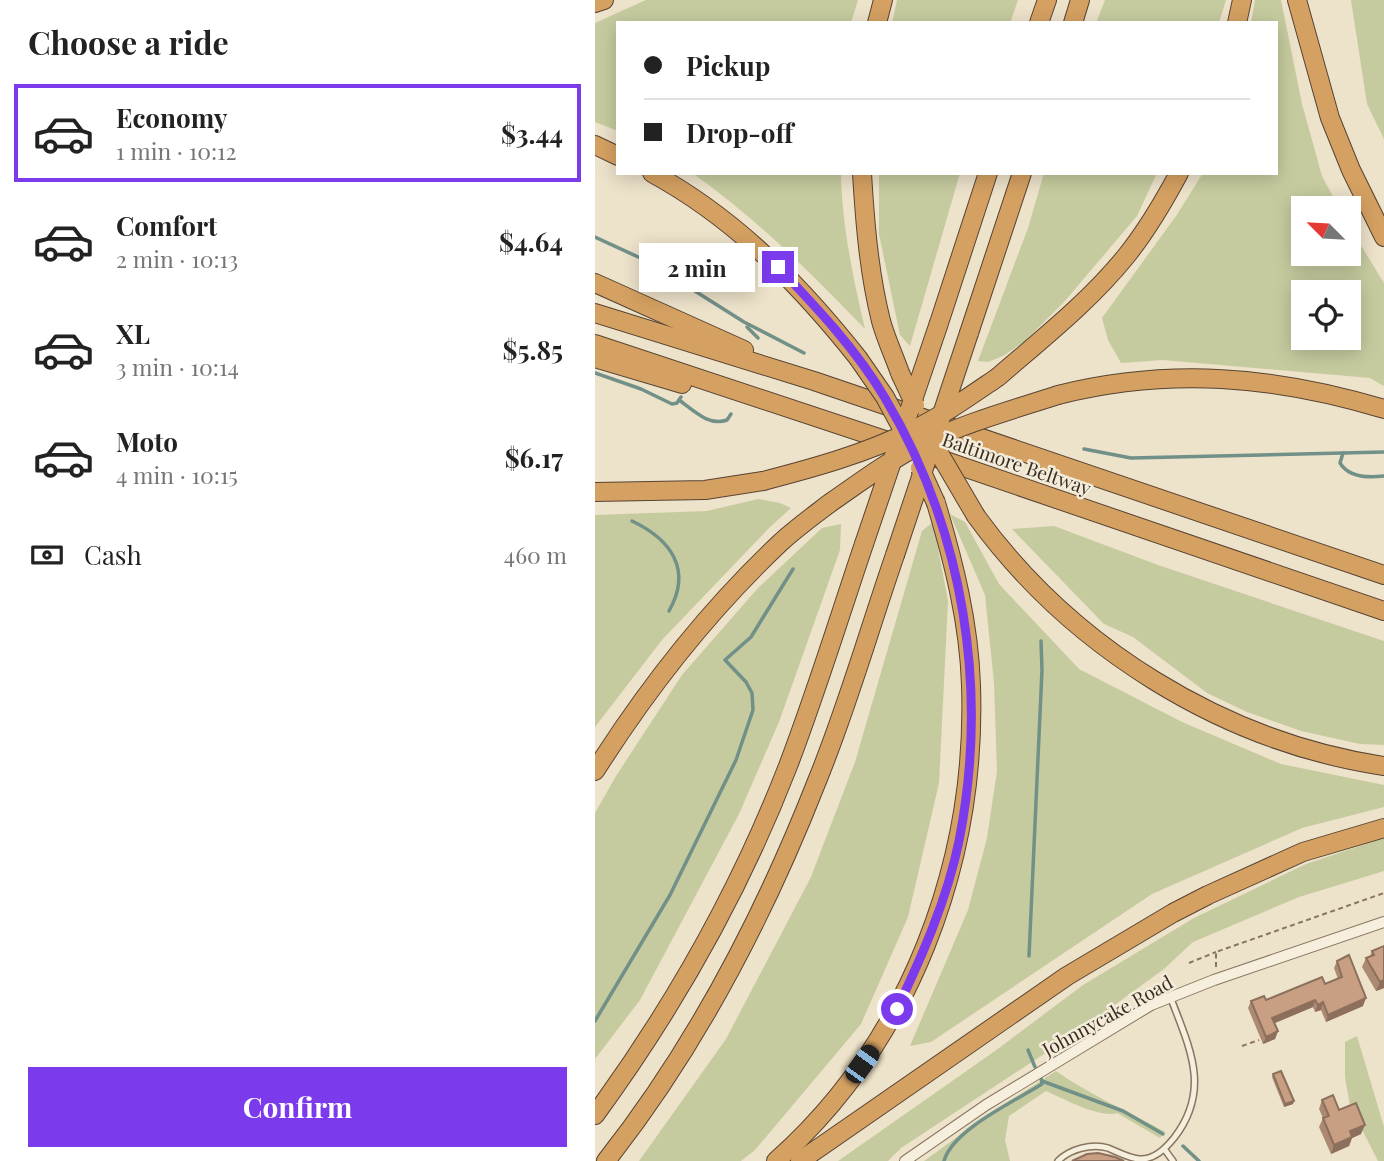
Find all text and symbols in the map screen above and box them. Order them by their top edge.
text: Choose a ride [28,20,229,63]
text: Pickup [686,48,770,83]
text: Economy [116,100,227,135]
icon: car [32,102,95,165]
text: Drop-off [686,115,793,150]
text: $3.44 [501,116,563,151]
text: 1 min · 10:12 [116,135,237,166]
north arrow [1291,196,1361,266]
map controls [1291,196,1361,350]
text: Comfort [116,208,217,243]
icon: car [32,210,95,273]
text: $4.64 [499,224,563,259]
text: 2 min · 10:13 [116,243,238,274]
callout: 2 min [638,243,753,292]
route end [762,251,794,283]
text: 2 min [667,252,727,283]
button: locate [1291,280,1361,350]
text: XL [116,316,150,351]
icon: car [32,318,95,381]
text: $5.85 [503,332,563,367]
text: 3 min · 10:14 [116,351,239,382]
text: Moto [116,424,178,459]
street label: Baltimore Beltway [939,425,1095,501]
icon: car [32,426,95,489]
text: $6.17 [505,440,563,475]
text: 4 min · 10:15 [116,459,238,490]
icon: cash [28,536,66,574]
text: Cash [84,537,142,572]
text: 460 m [504,539,567,570]
street label: Johnnycake Road [1036,968,1177,1062]
route start [881,993,913,1025]
car [842,1041,883,1087]
button: Confirm [28,1067,567,1147]

